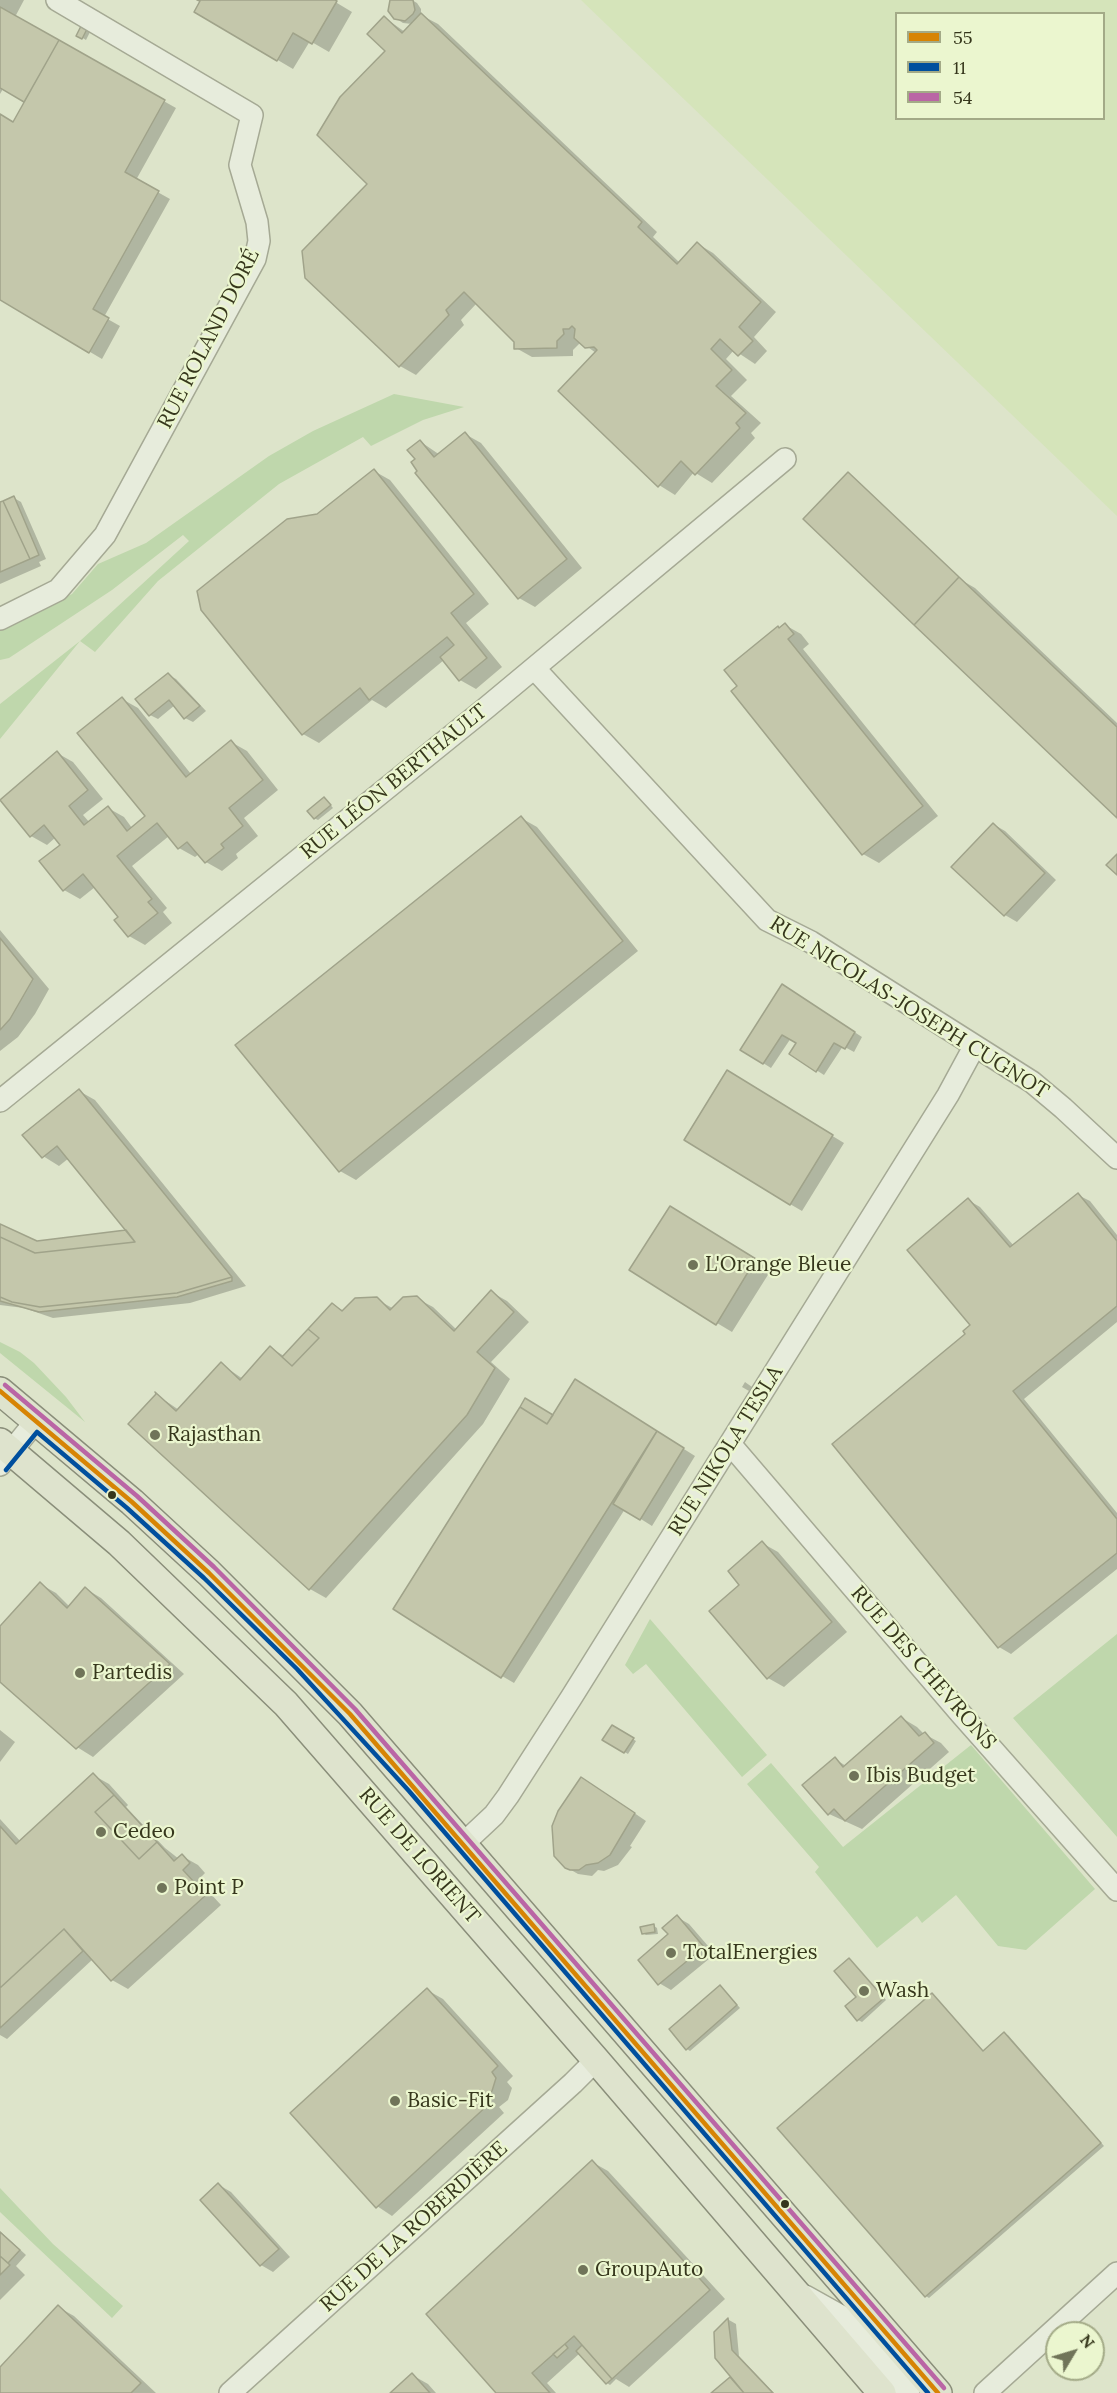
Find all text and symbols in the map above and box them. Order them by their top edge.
legend [895,12,1105,120]
text: 55 [953,26,973,49]
text: 11 [953,56,966,79]
text: 54 [953,86,973,109]
street label: RUE ROLAND DORÉ [153,245,265,433]
street label: RUE LÉON BERTHAULT [296,699,492,865]
street label: RUE NICOLAS-JOSEPH CUGNOT [765,911,1053,1105]
place label: L'Orange Bleue [705,1252,851,1278]
marker: L'Orange Bleue [686,1258,700,1272]
street label: RUE NIKOLA TESLA [663,1361,789,1541]
place label: Rajasthan [167,1422,261,1448]
marker: Rajasthan [148,1428,162,1442]
unlabelled marker [106,1489,118,1501]
street label: RUE DES CHEVRONS [845,1581,1001,1755]
place label: Partedis [92,1660,172,1686]
marker: Partedis [73,1666,87,1680]
place label: Ibis Budget [866,1763,975,1789]
marker: Ibis Budget [847,1769,861,1783]
street label: RUE DE LORIENT [353,1783,485,1929]
place label: Cedeo [113,1819,175,1845]
marker: Cedeo [94,1825,108,1839]
place label: Point P [174,1875,244,1901]
marker: Point P [155,1881,169,1895]
place label: TotalEnergies [683,1940,818,1966]
marker: TotalEnergies [664,1946,678,1960]
place label: Wash [876,1978,929,2004]
marker: Wash [857,1984,871,1998]
place label: Basic-Fit [407,2088,493,2114]
marker: Basic-Fit [388,2094,402,2108]
street label: RUE DE LA ROBERDIÈRE [315,2136,513,2318]
unlabelled marker [779,2198,791,2210]
place label: GroupAuto [595,2257,703,2283]
marker: GroupAuto [576,2263,590,2277]
north arrow [1045,2321,1105,2381]
text: N [1076,2330,1099,2352]

